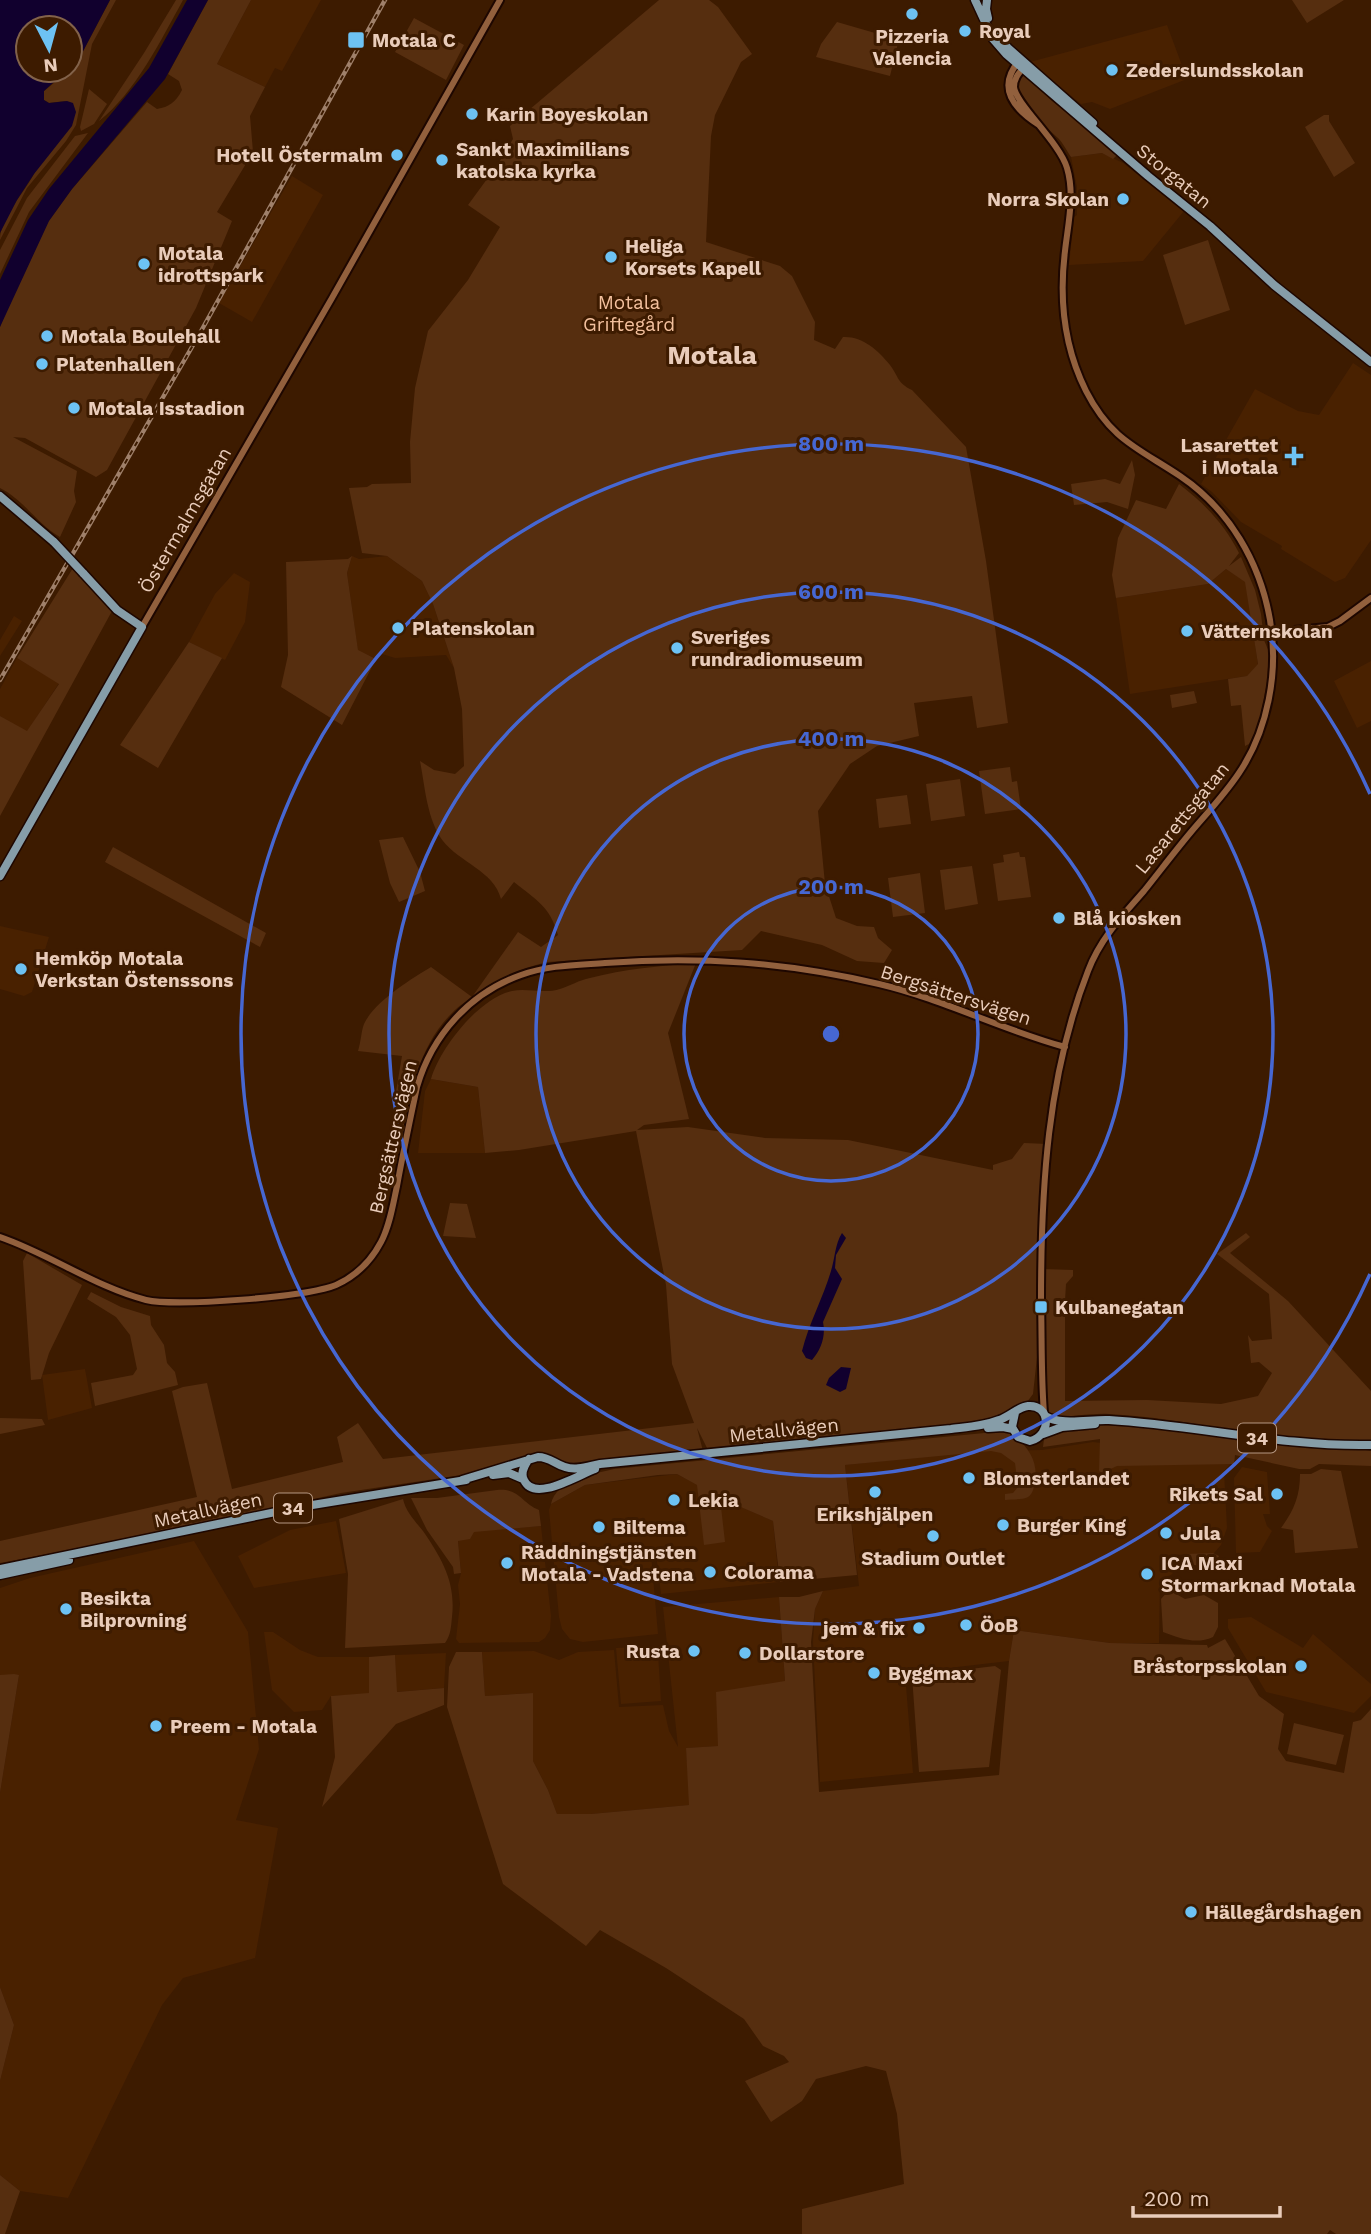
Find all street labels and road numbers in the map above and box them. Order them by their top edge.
street label: Storgatan [1132,139,1216,213]
street label: Östermalmsgatan [134,443,236,597]
street label: Lasarettsgatan [1130,758,1234,878]
street label: Bergsättersvägen [878,960,1034,1030]
street label: Bergsättersvägen [364,1058,422,1216]
street label: Metallvägen [728,1413,840,1447]
road number: 34 [1238,1423,1276,1452]
street label: Metallvägen [152,1487,264,1533]
road number: 34 [274,1493,312,1522]

